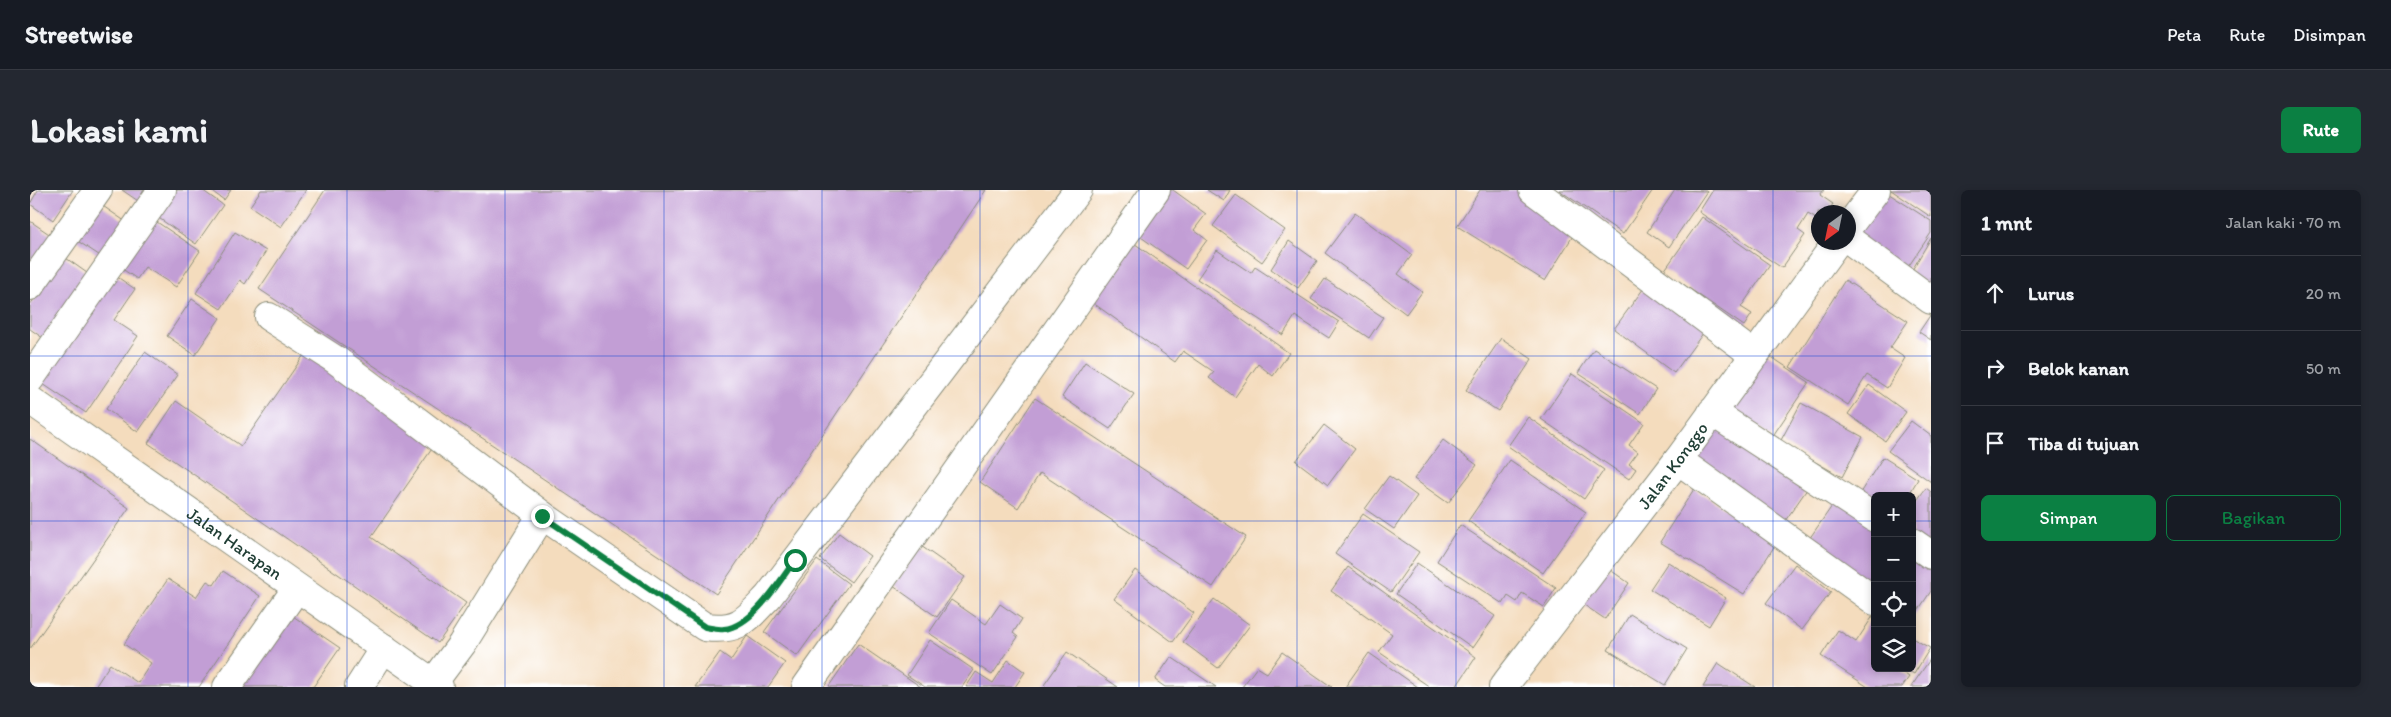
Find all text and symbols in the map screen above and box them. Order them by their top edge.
text: Streetwise [25,20,133,49]
text: Peta [2167,24,2201,46]
text: Rute [2229,24,2265,46]
text: Disimpan [2293,24,2366,46]
button: Rute [2281,107,2361,153]
text: Lokasi kami [30,109,208,151]
north arrow [1811,205,1856,250]
text: 1 mnt [1981,210,2032,235]
text: Jalan kaki · 70 m [2226,213,2341,232]
icon: ahead [1981,279,2009,307]
text: Lurus [2028,282,2074,305]
text: 20 m [2306,284,2341,303]
icon: right [1981,354,2009,382]
text: Belok kanan [2028,357,2129,380]
text: 50 m [2306,359,2341,378]
street label: Jalan Konggo [1633,418,1713,514]
icon: arrive [1981,429,2009,457]
text: Tiba di tujuan [2028,432,2139,455]
map controls [1871,492,1916,672]
button: + [1871,492,1916,537]
button: Simpan [1981,495,2156,541]
button: Bagikan [2166,495,2341,541]
street label: Jalan Harapan [183,502,287,585]
route end [531,505,554,528]
button: − [1871,537,1916,582]
route start [784,549,807,572]
button: locate [1871,582,1916,627]
button: layers [1871,627,1916,672]

